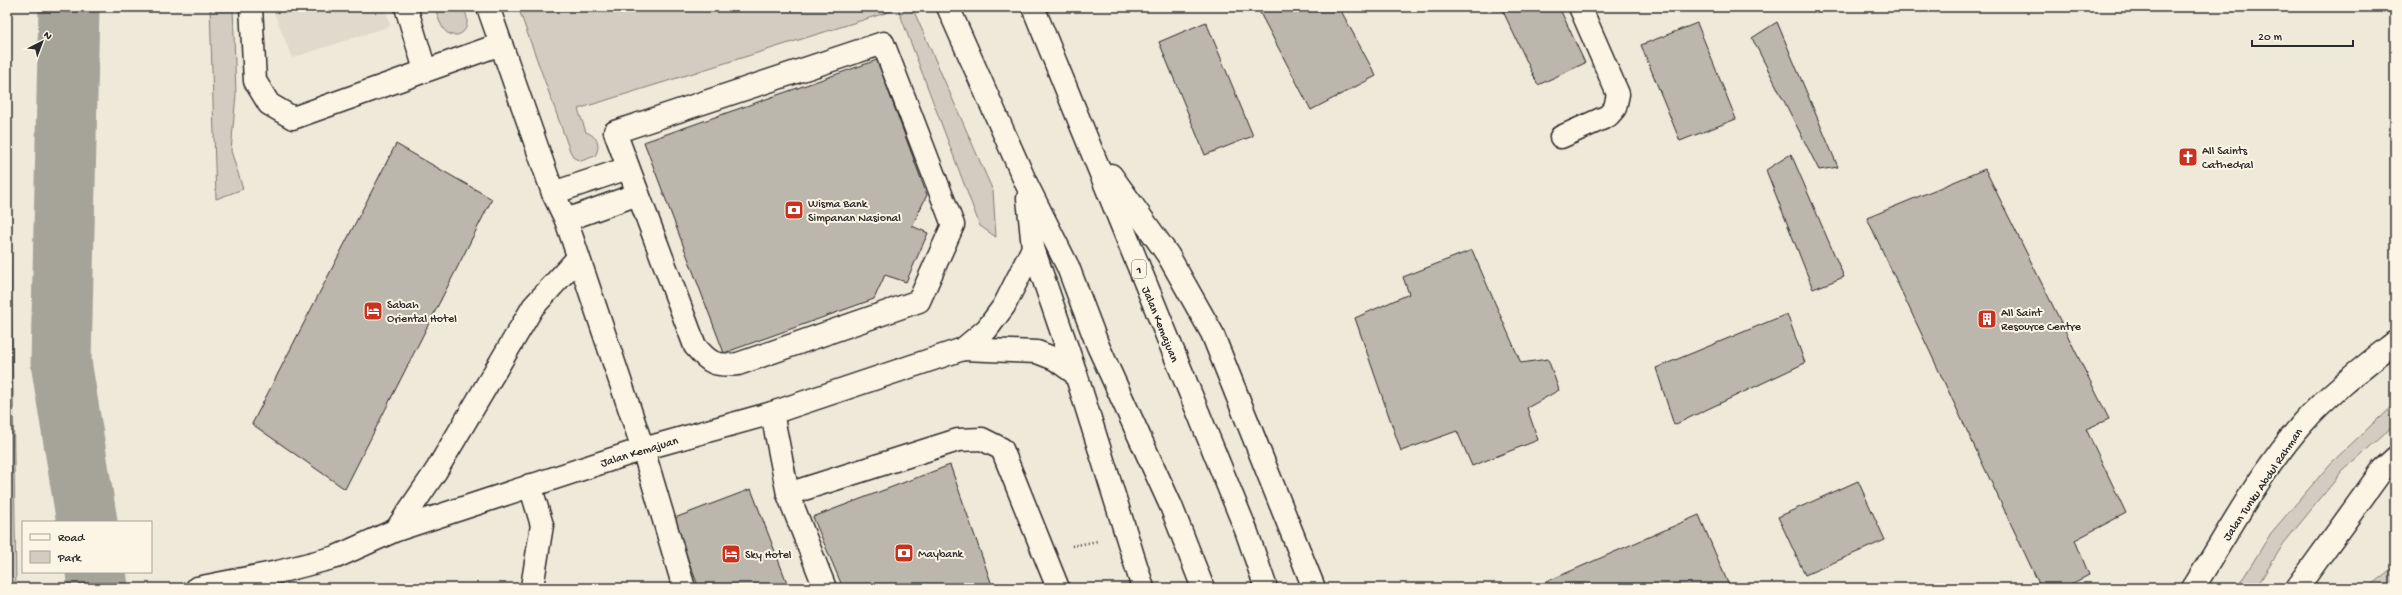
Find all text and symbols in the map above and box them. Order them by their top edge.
north arrow [22,22,62,62]
scale bar [2252,22,2353,48]
text: N [41,29,54,43]
text: 20 m [2258,31,2283,45]
place label: All Saints Cathedral [2202,145,2254,173]
church icon: All Saints Cathedral [2177,146,2199,168]
place label: Wisma Bank Simpanan Nasional [808,198,901,226]
bank icon: Wisma Bank Simpanan Nasional [783,199,805,221]
road number: 1 [1132,260,1146,278]
street label: Jalan Kemajuan [1138,285,1181,365]
place label: Sabah Oriental Hotel [387,299,457,327]
hotel icon: Sabah Oriental Hotel [362,300,384,322]
place label: All Saint Resource Centre [2001,307,2082,335]
building icon: All Saint Resource Centre [1976,308,1998,330]
street label: Jalan Tunku Abdul Rahman [2221,426,2307,544]
street label: Jalan Kemajuan [599,434,680,471]
legend [22,521,152,573]
text: Road [58,532,85,546]
bank icon: Maybank [893,542,915,564]
hotel icon: Sky Hotel [720,543,742,565]
place label: Maybank [918,548,965,562]
place label: Sky Hotel [745,549,792,563]
text: Park [57,552,83,566]

